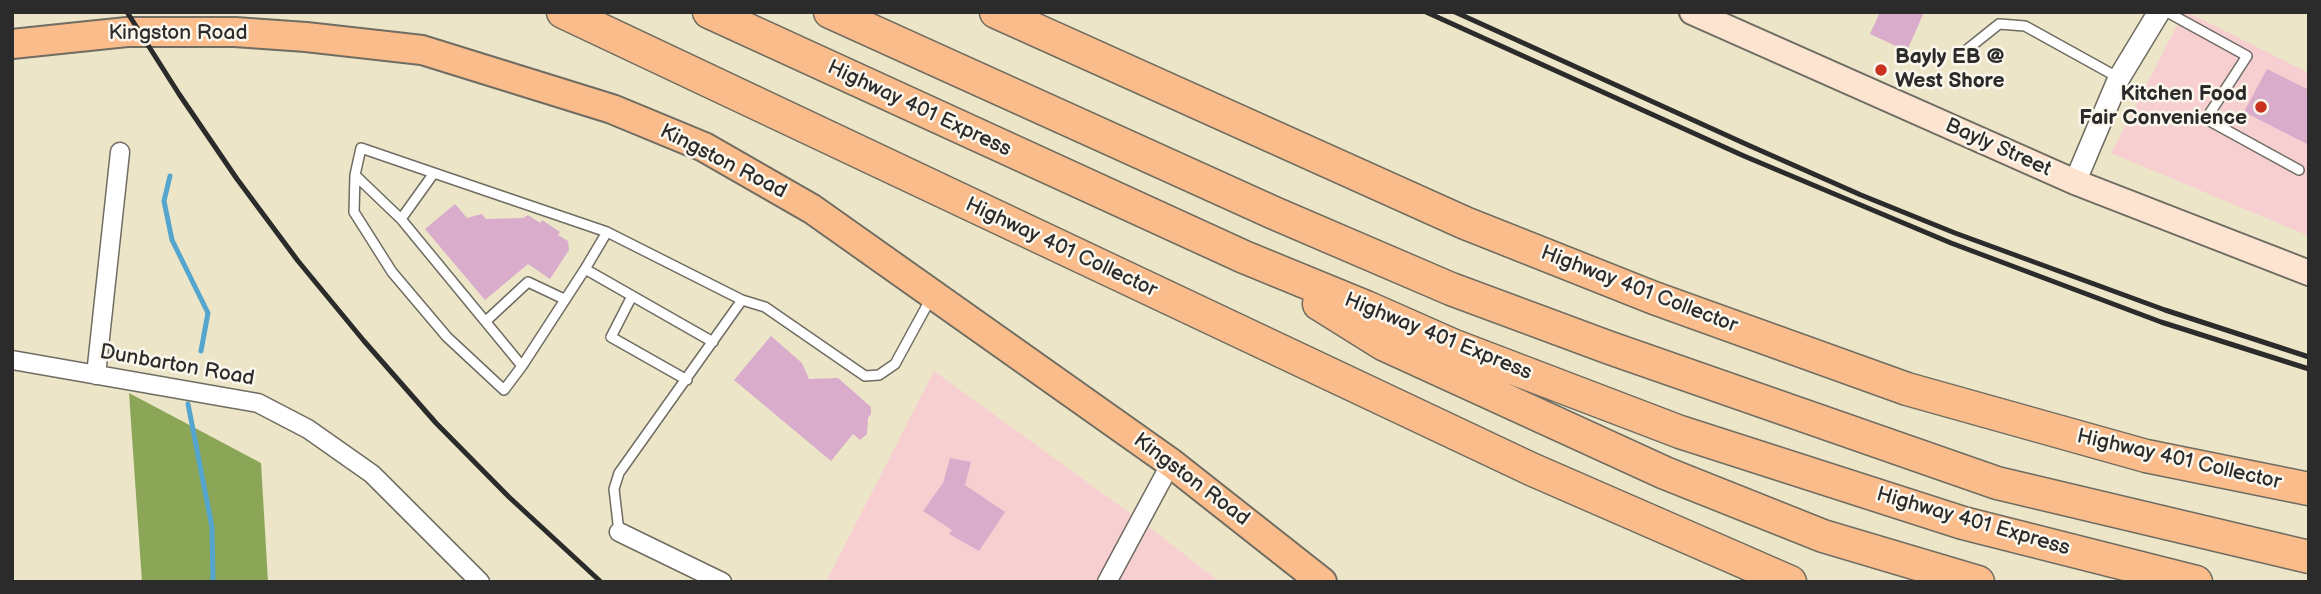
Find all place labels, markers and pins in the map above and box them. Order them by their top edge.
place label: Bayly EB @ West Shore [1895,45,2006,95]
marker: Bayly EB @ West Shore [1873,62,1889,78]
place label: Kitchen Food Fair Convenience [2079,82,2247,132]
marker: Kitchen Food Fair Convenience [2253,99,2269,115]

